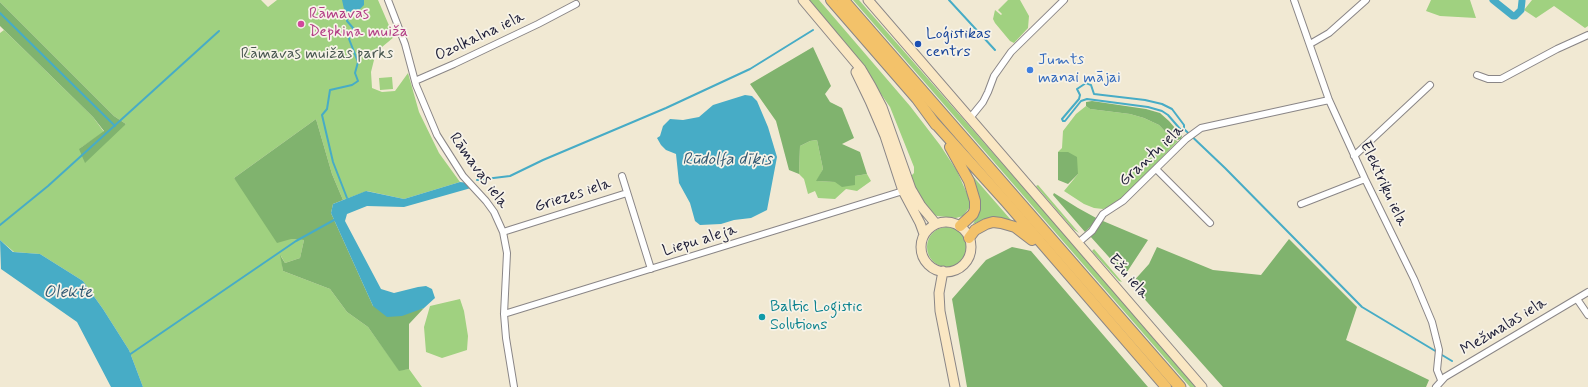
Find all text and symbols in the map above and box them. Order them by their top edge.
place label: Rāmavas Depkina muiža [309,5,408,43]
street label: Ozolkalna iela [432,8,528,66]
marker: Rāmavas Depkina muiža [296,19,306,29]
place label: Loģistikas centrs [926,25,991,63]
marker: Loģistikas centrs [913,39,923,49]
park label: Rāmavas muižas parks [241,45,393,65]
place label: Jumts manai mājai [1038,51,1121,89]
marker: Jumts manai mājai [1025,65,1035,75]
street label: Grantu iela [1115,121,1189,191]
street label: Rāmavas iela [444,129,512,213]
street label: Elektriķu iela [1355,138,1411,230]
water label: Rūdolfa dīķis [682,150,772,170]
street label: Griezes iela [532,175,614,217]
street label: Liepu aleja [661,221,739,261]
street label: Ežu iela [1103,251,1153,303]
water label: Olekte [43,283,93,303]
street label: Mežmalas iela [1457,294,1551,360]
place label: Baltic Logistic Solutions [770,298,862,336]
marker: Baltic Logistic Solutions [757,312,767,322]

